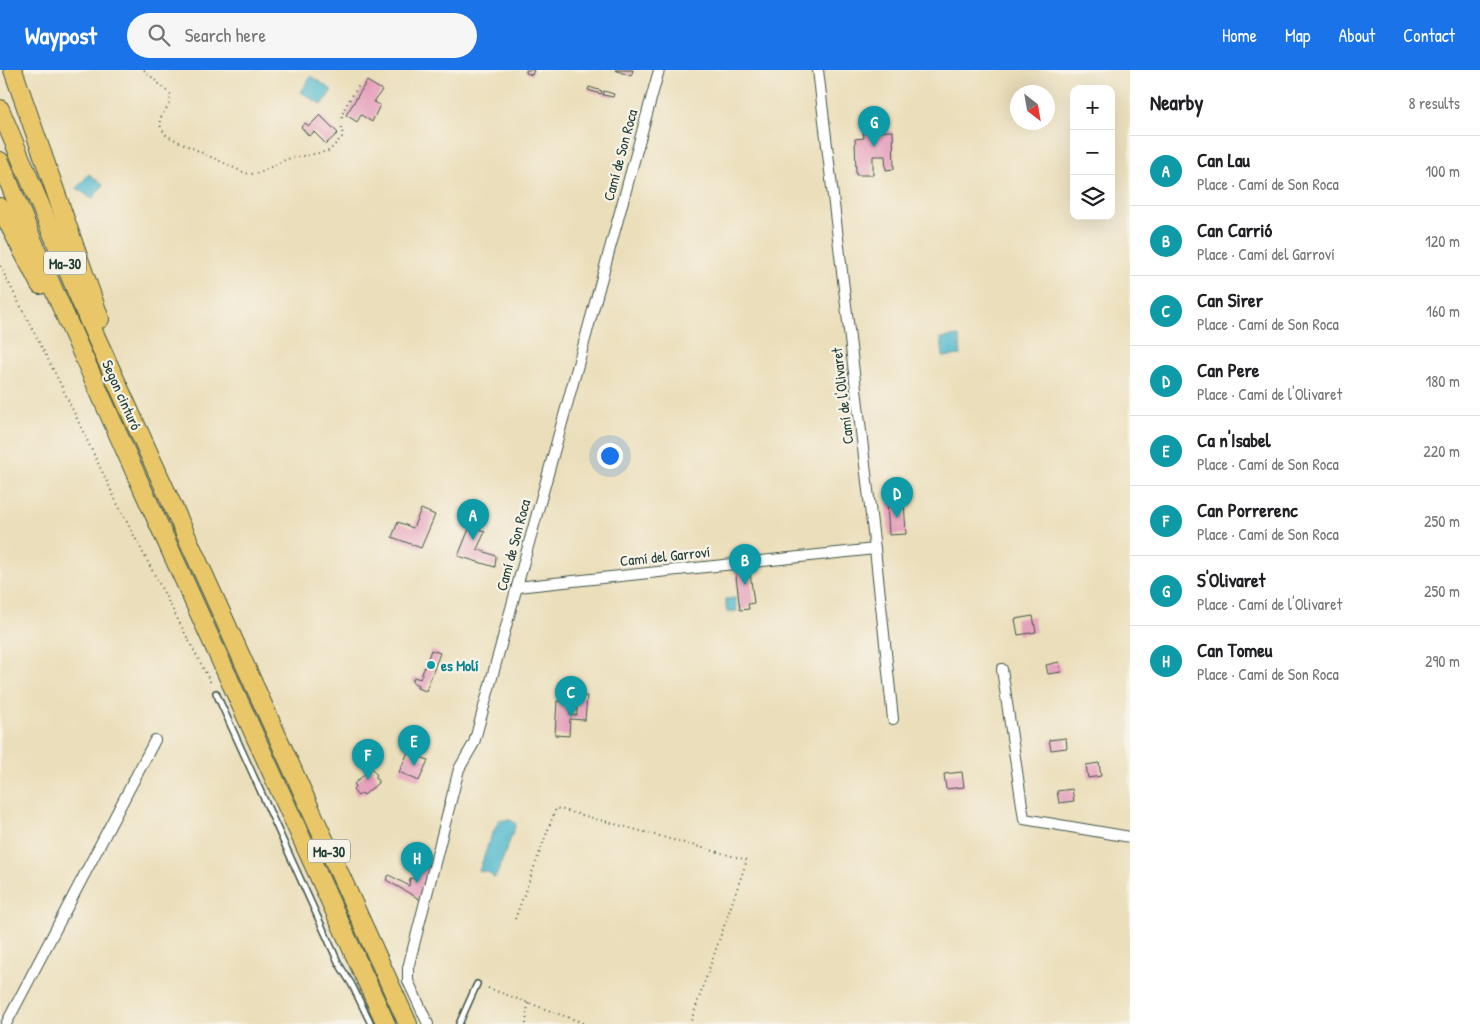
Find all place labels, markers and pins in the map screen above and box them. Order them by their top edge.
pin: G [858,106,890,147]
pin: D [881,477,913,518]
pin: A [457,499,489,540]
pin: B [729,544,761,585]
place label: es Molí [441,655,479,676]
marker: es Molí [425,659,437,671]
pin: C [555,676,587,717]
pin: E [398,725,430,766]
pin: F [352,739,384,780]
pin: H [401,842,433,883]

